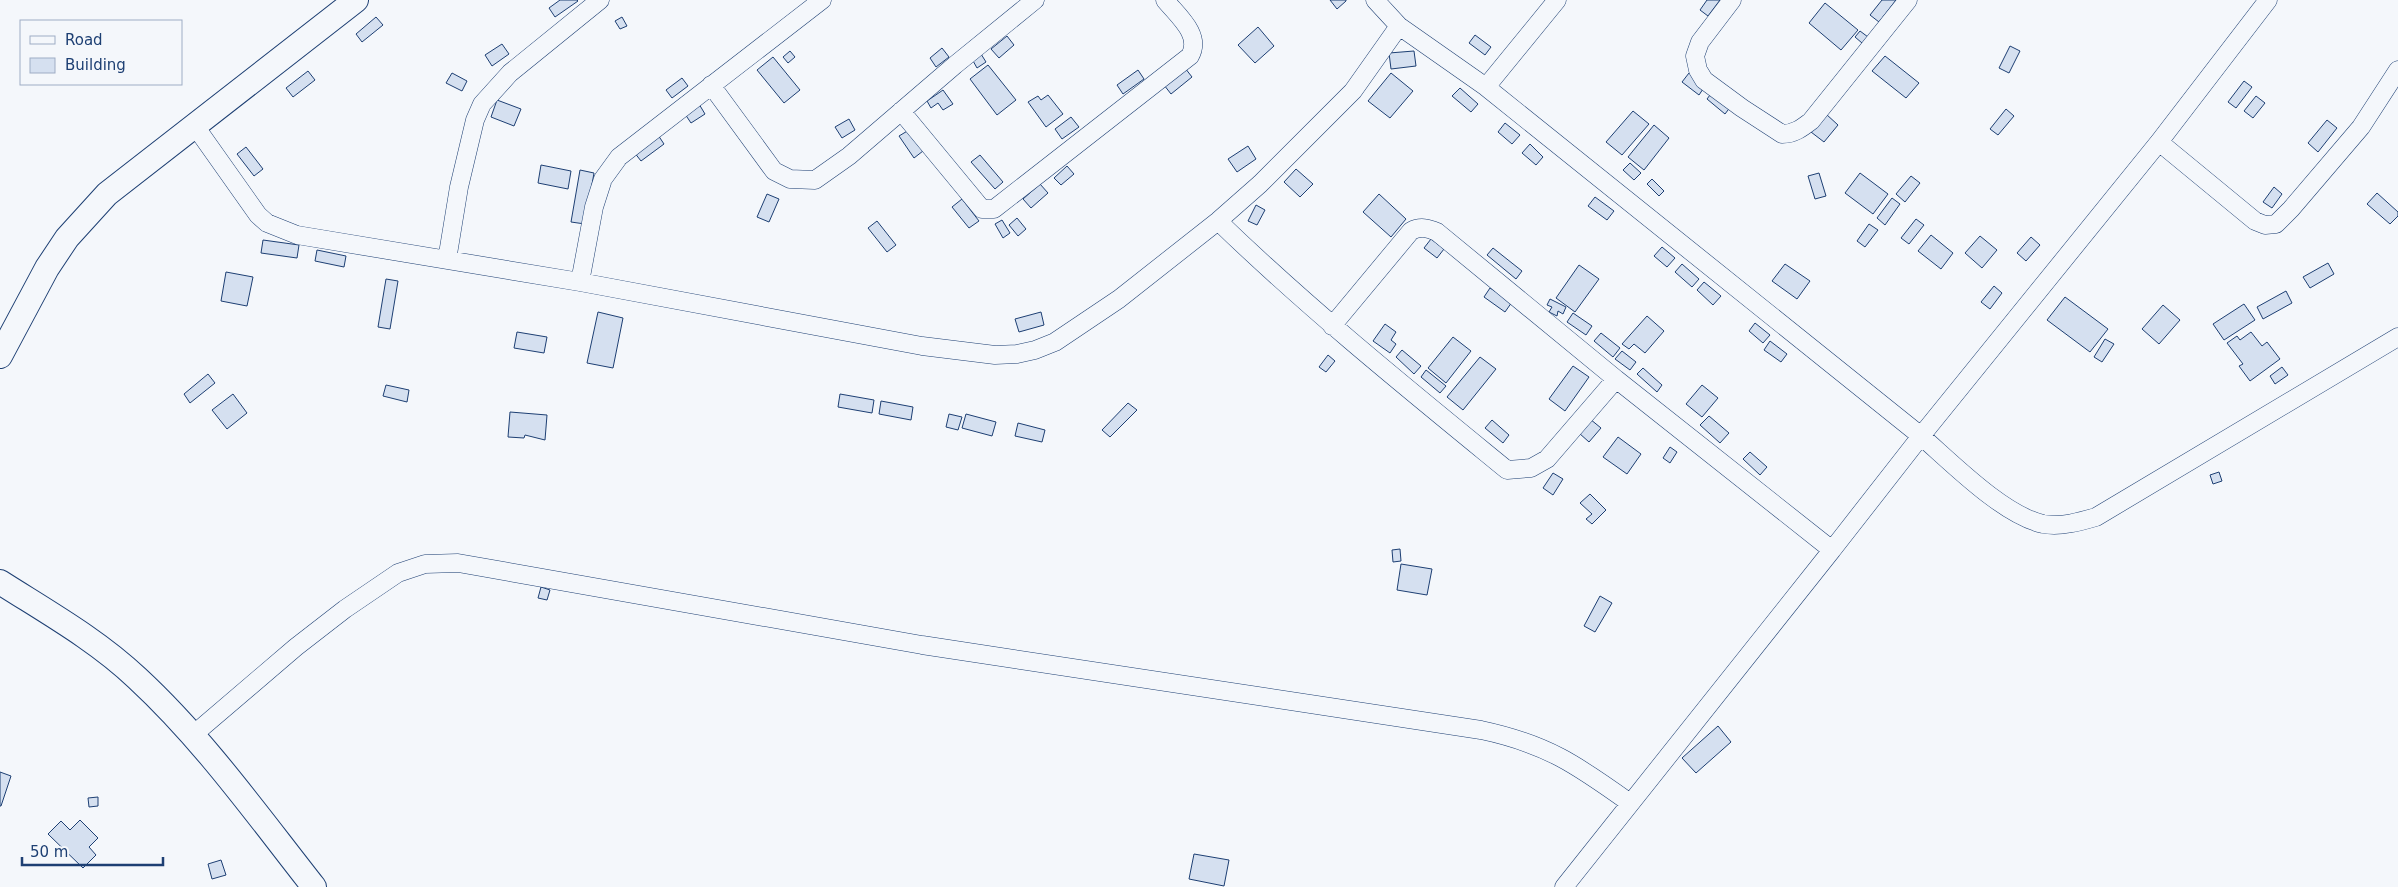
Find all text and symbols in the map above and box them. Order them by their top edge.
legend [20,20,182,85]
text: Road [65,31,103,49]
text: Building [65,56,126,74]
scale bar [22,834,164,866]
text: 50 m [30,843,68,861]

